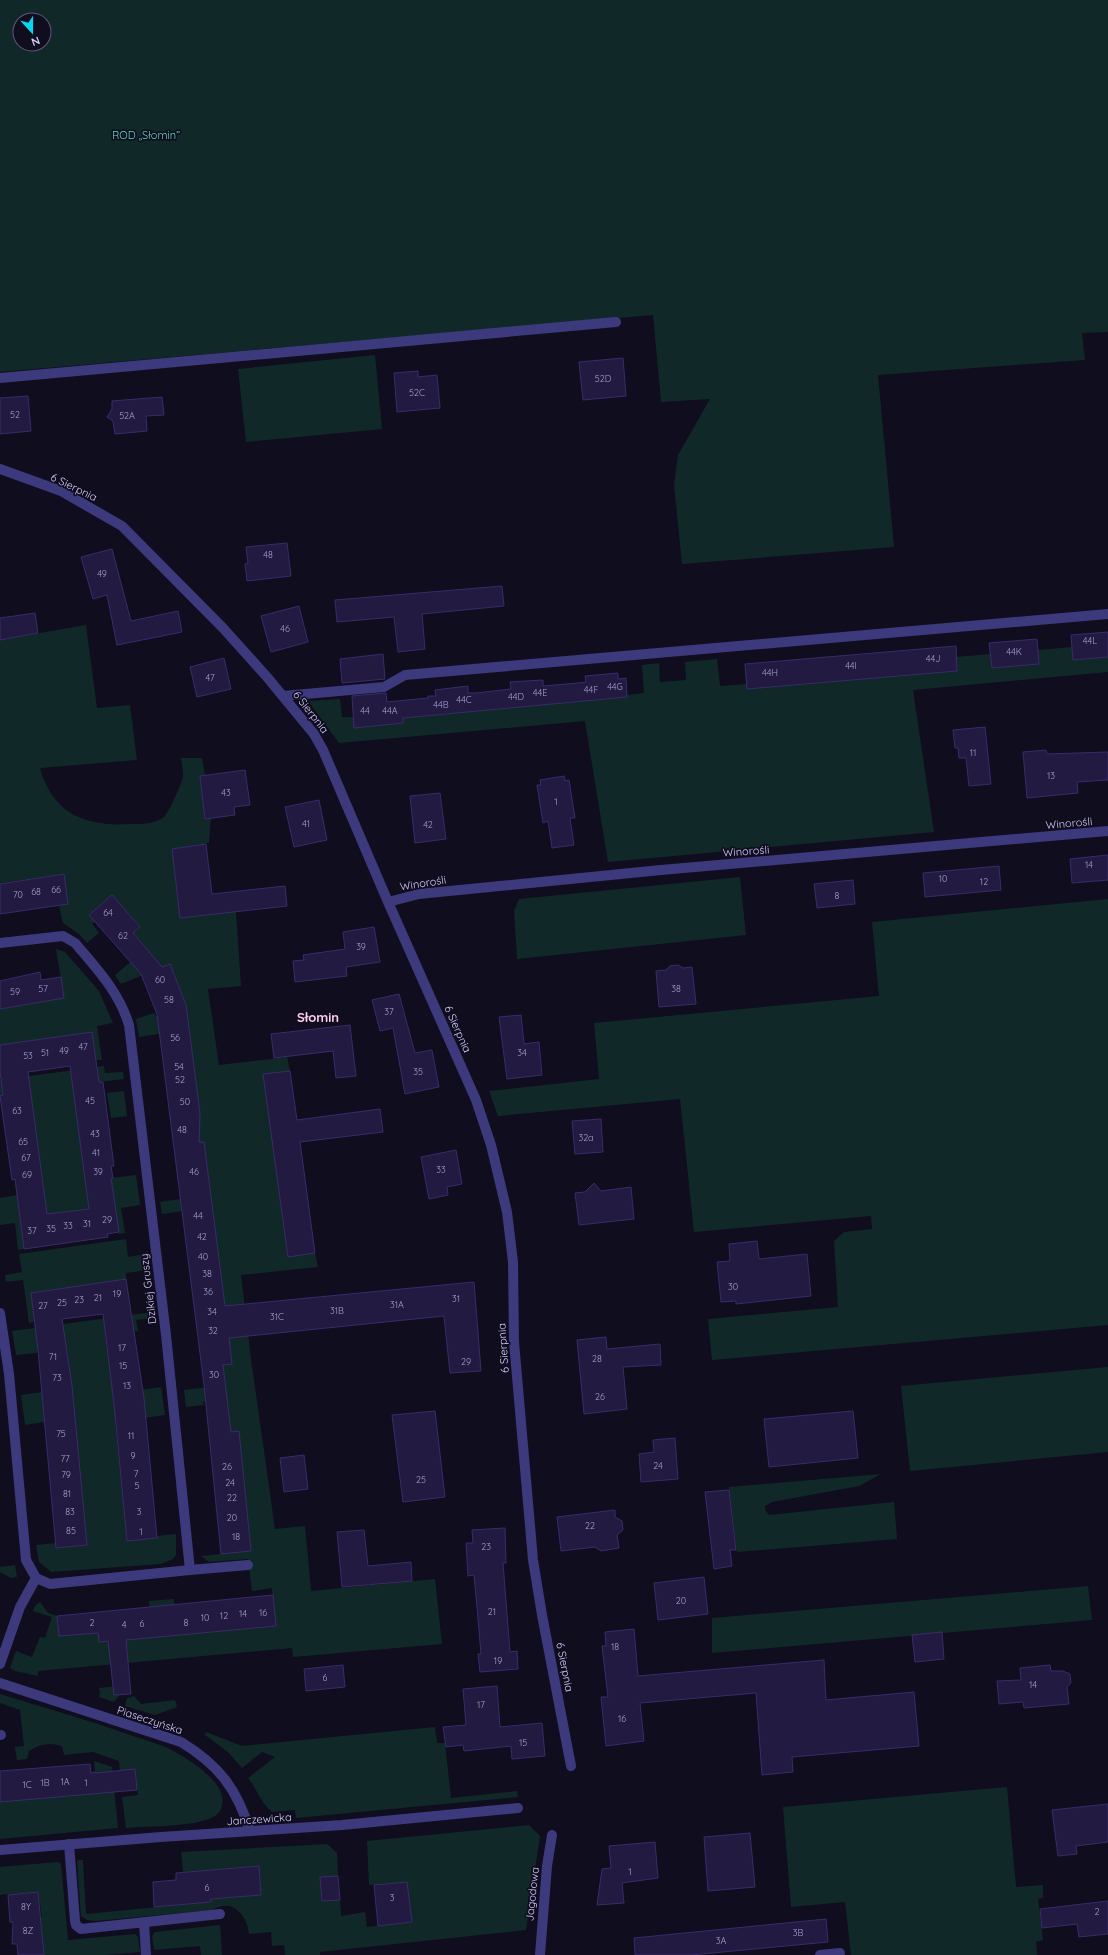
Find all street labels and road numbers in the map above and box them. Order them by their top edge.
street label: 6 Sierpnia [48,470,100,504]
street label: 6 Sierpnia [290,688,332,736]
street label: Winorośli [1045,814,1093,832]
street label: Winorośli [722,842,770,860]
street label: Winorośli [399,872,447,894]
street label: 6 Sierpnia [441,1003,475,1055]
street label: Dzikiej Gruszy [137,1253,159,1325]
street label: 6 Sierpnia [494,1323,512,1373]
street label: 6 Sierpnia [553,1641,577,1693]
street label: Piaseczyńska [115,1703,185,1737]
street label: Janczewicka [226,1810,292,1828]
street label: Jagodowa [522,1866,542,1922]

